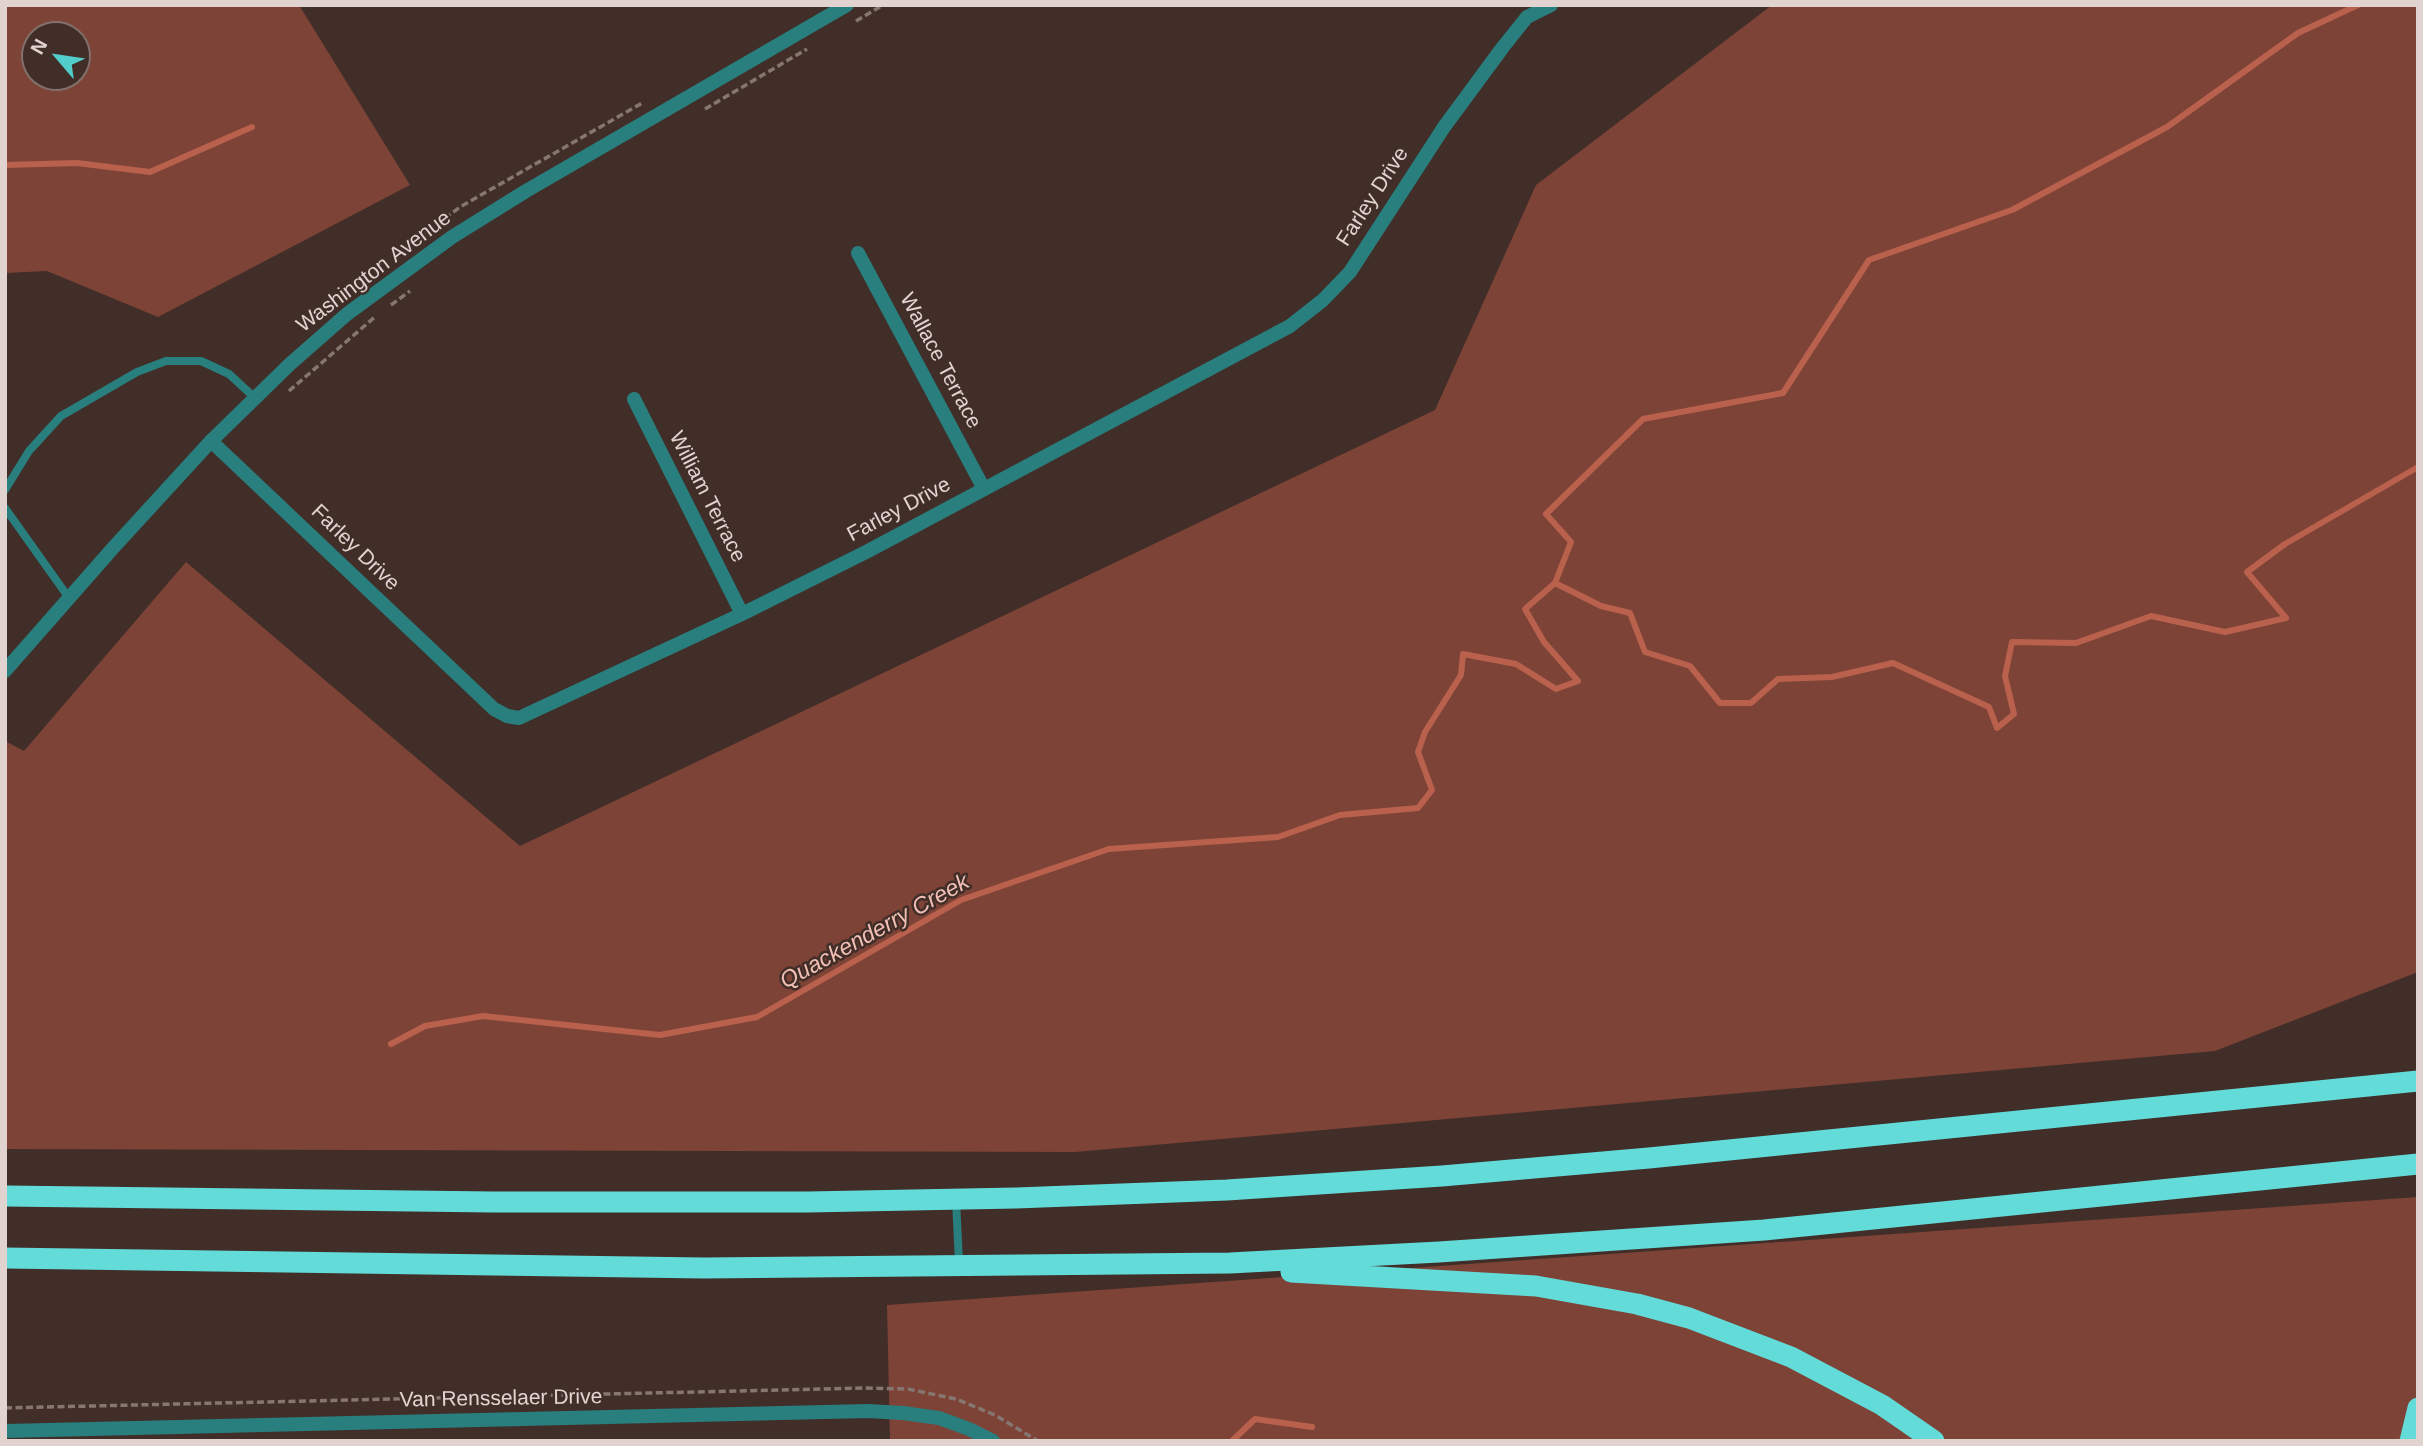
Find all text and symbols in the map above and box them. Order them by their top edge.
north arrow [21,21,91,91]
text: N [26,35,51,58]
street label: Farley Drive [1332,143,1414,251]
street label: Washington Avenue [292,206,456,338]
street label: Wallace Terrace [894,289,986,433]
street label: William Terrace [663,427,751,567]
street label: Farley Drive [843,472,955,548]
street label: Farley Drive [306,500,404,596]
water label: Quackenderry Creek [776,868,974,996]
street label: Van Rensselaer Drive [399,1385,603,1413]

